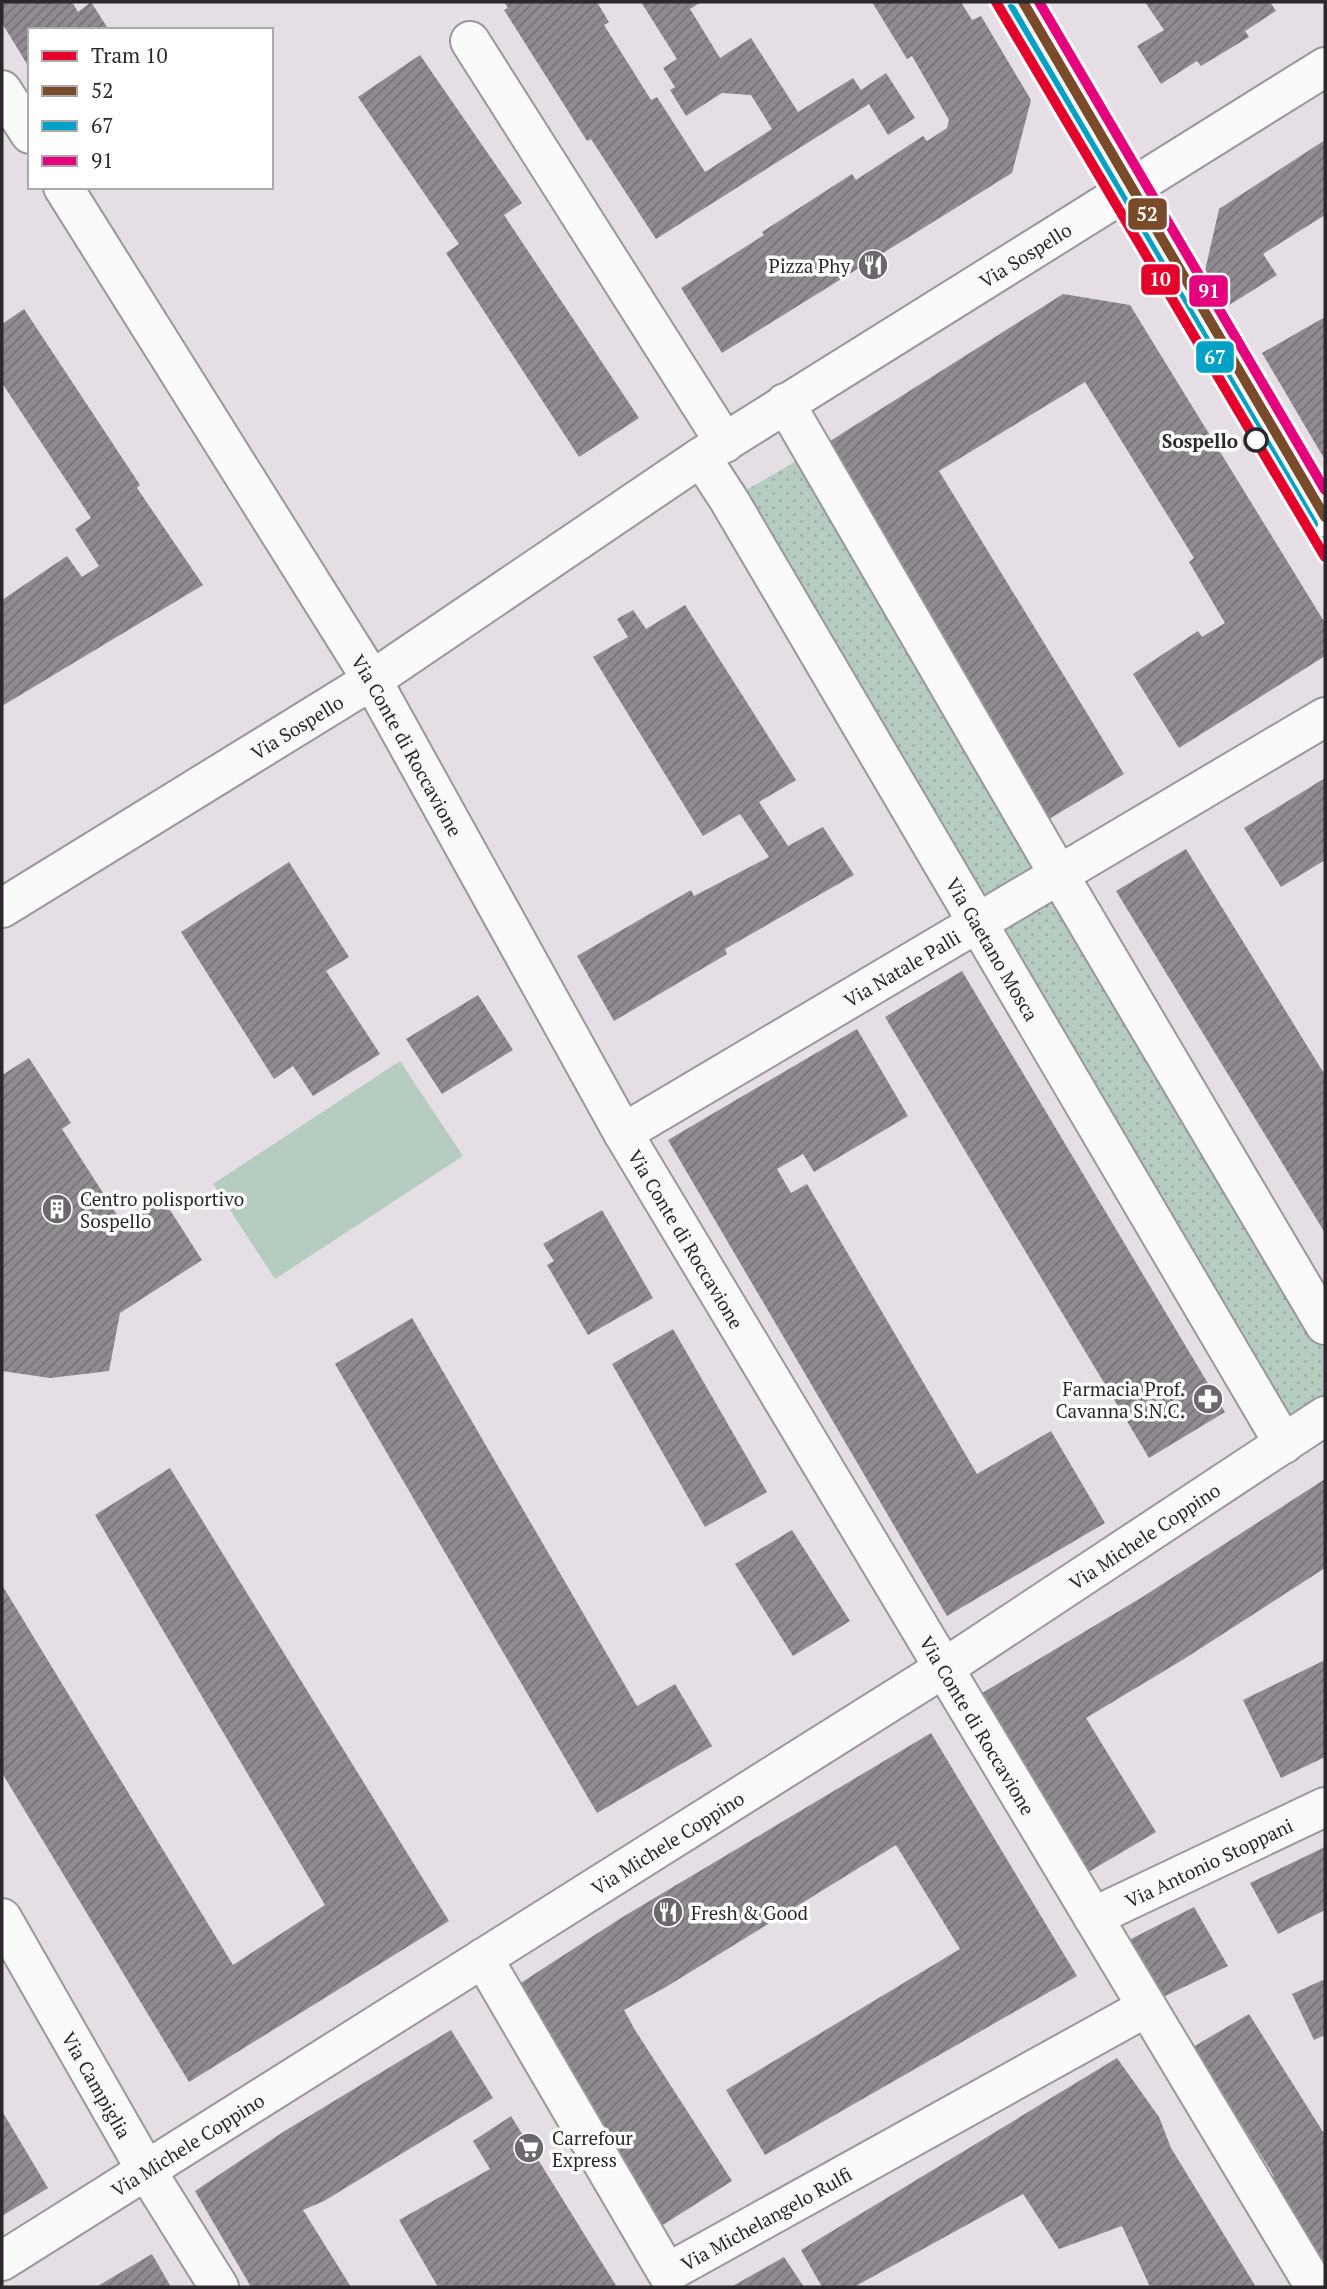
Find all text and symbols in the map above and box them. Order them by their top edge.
legend [28,28,273,189]
text: Tram 10 [91,41,168,69]
text: 52 [91,76,113,104]
text: 67 [91,111,113,139]
text: 91 [91,146,113,174]
line badge: 52 [1127,197,1168,231]
text: 52 [1136,201,1158,226]
street label: Via Sospello [974,216,1076,293]
restaurant icon: Pizza Phy [856,248,890,282]
place label: Pizza Phy [769,253,850,278]
line badge: 10 [1140,263,1181,296]
text: 10 [1149,266,1171,291]
line badge: 91 [1188,274,1229,308]
text: 91 [1198,278,1220,303]
line badge: 67 [1195,340,1235,374]
text: 67 [1204,344,1226,369]
place label: Sospello [1162,428,1238,453]
marker: Sospello [1244,428,1268,452]
street label: Via Conte di Roccavione [346,649,468,840]
street label: Via Sospello [246,689,347,764]
street label: Via Gaetano Mosca [941,873,1045,1025]
street label: Via Natale Palli [839,924,965,1012]
street label: Via Conte di Roccavione [623,1145,750,1333]
place label: Centro polisportivo Sospello [80,1186,244,1233]
building icon: Centro polisportivo Sospello [40,1192,74,1226]
place label: Farmacia Prof. Cavanna S.N.C. [1055,1376,1185,1423]
pharmacy icon: Farmacia Prof. Cavanna S.N.C. [1191,1382,1225,1416]
street label: Via Michele Coppino [1064,1477,1224,1595]
street label: Via Conte di Roccavione [915,1631,1041,1819]
street label: Via Michele Coppino [586,1785,748,1900]
street label: Via Antonio Stoppani [1121,1812,1297,1913]
restaurant icon: Fresh & Good [651,1895,685,1929]
place label: Fresh & Good [691,1900,808,1925]
street label: Via Campiglia [57,2027,138,2143]
street label: Via Michele Coppino [106,2087,268,2202]
place label: Carrefour Express [552,2125,634,2172]
supermarket icon: Carrefour Express [512,2131,546,2165]
street label: Via Michelangelo Rulfi [676,2161,856,2276]

